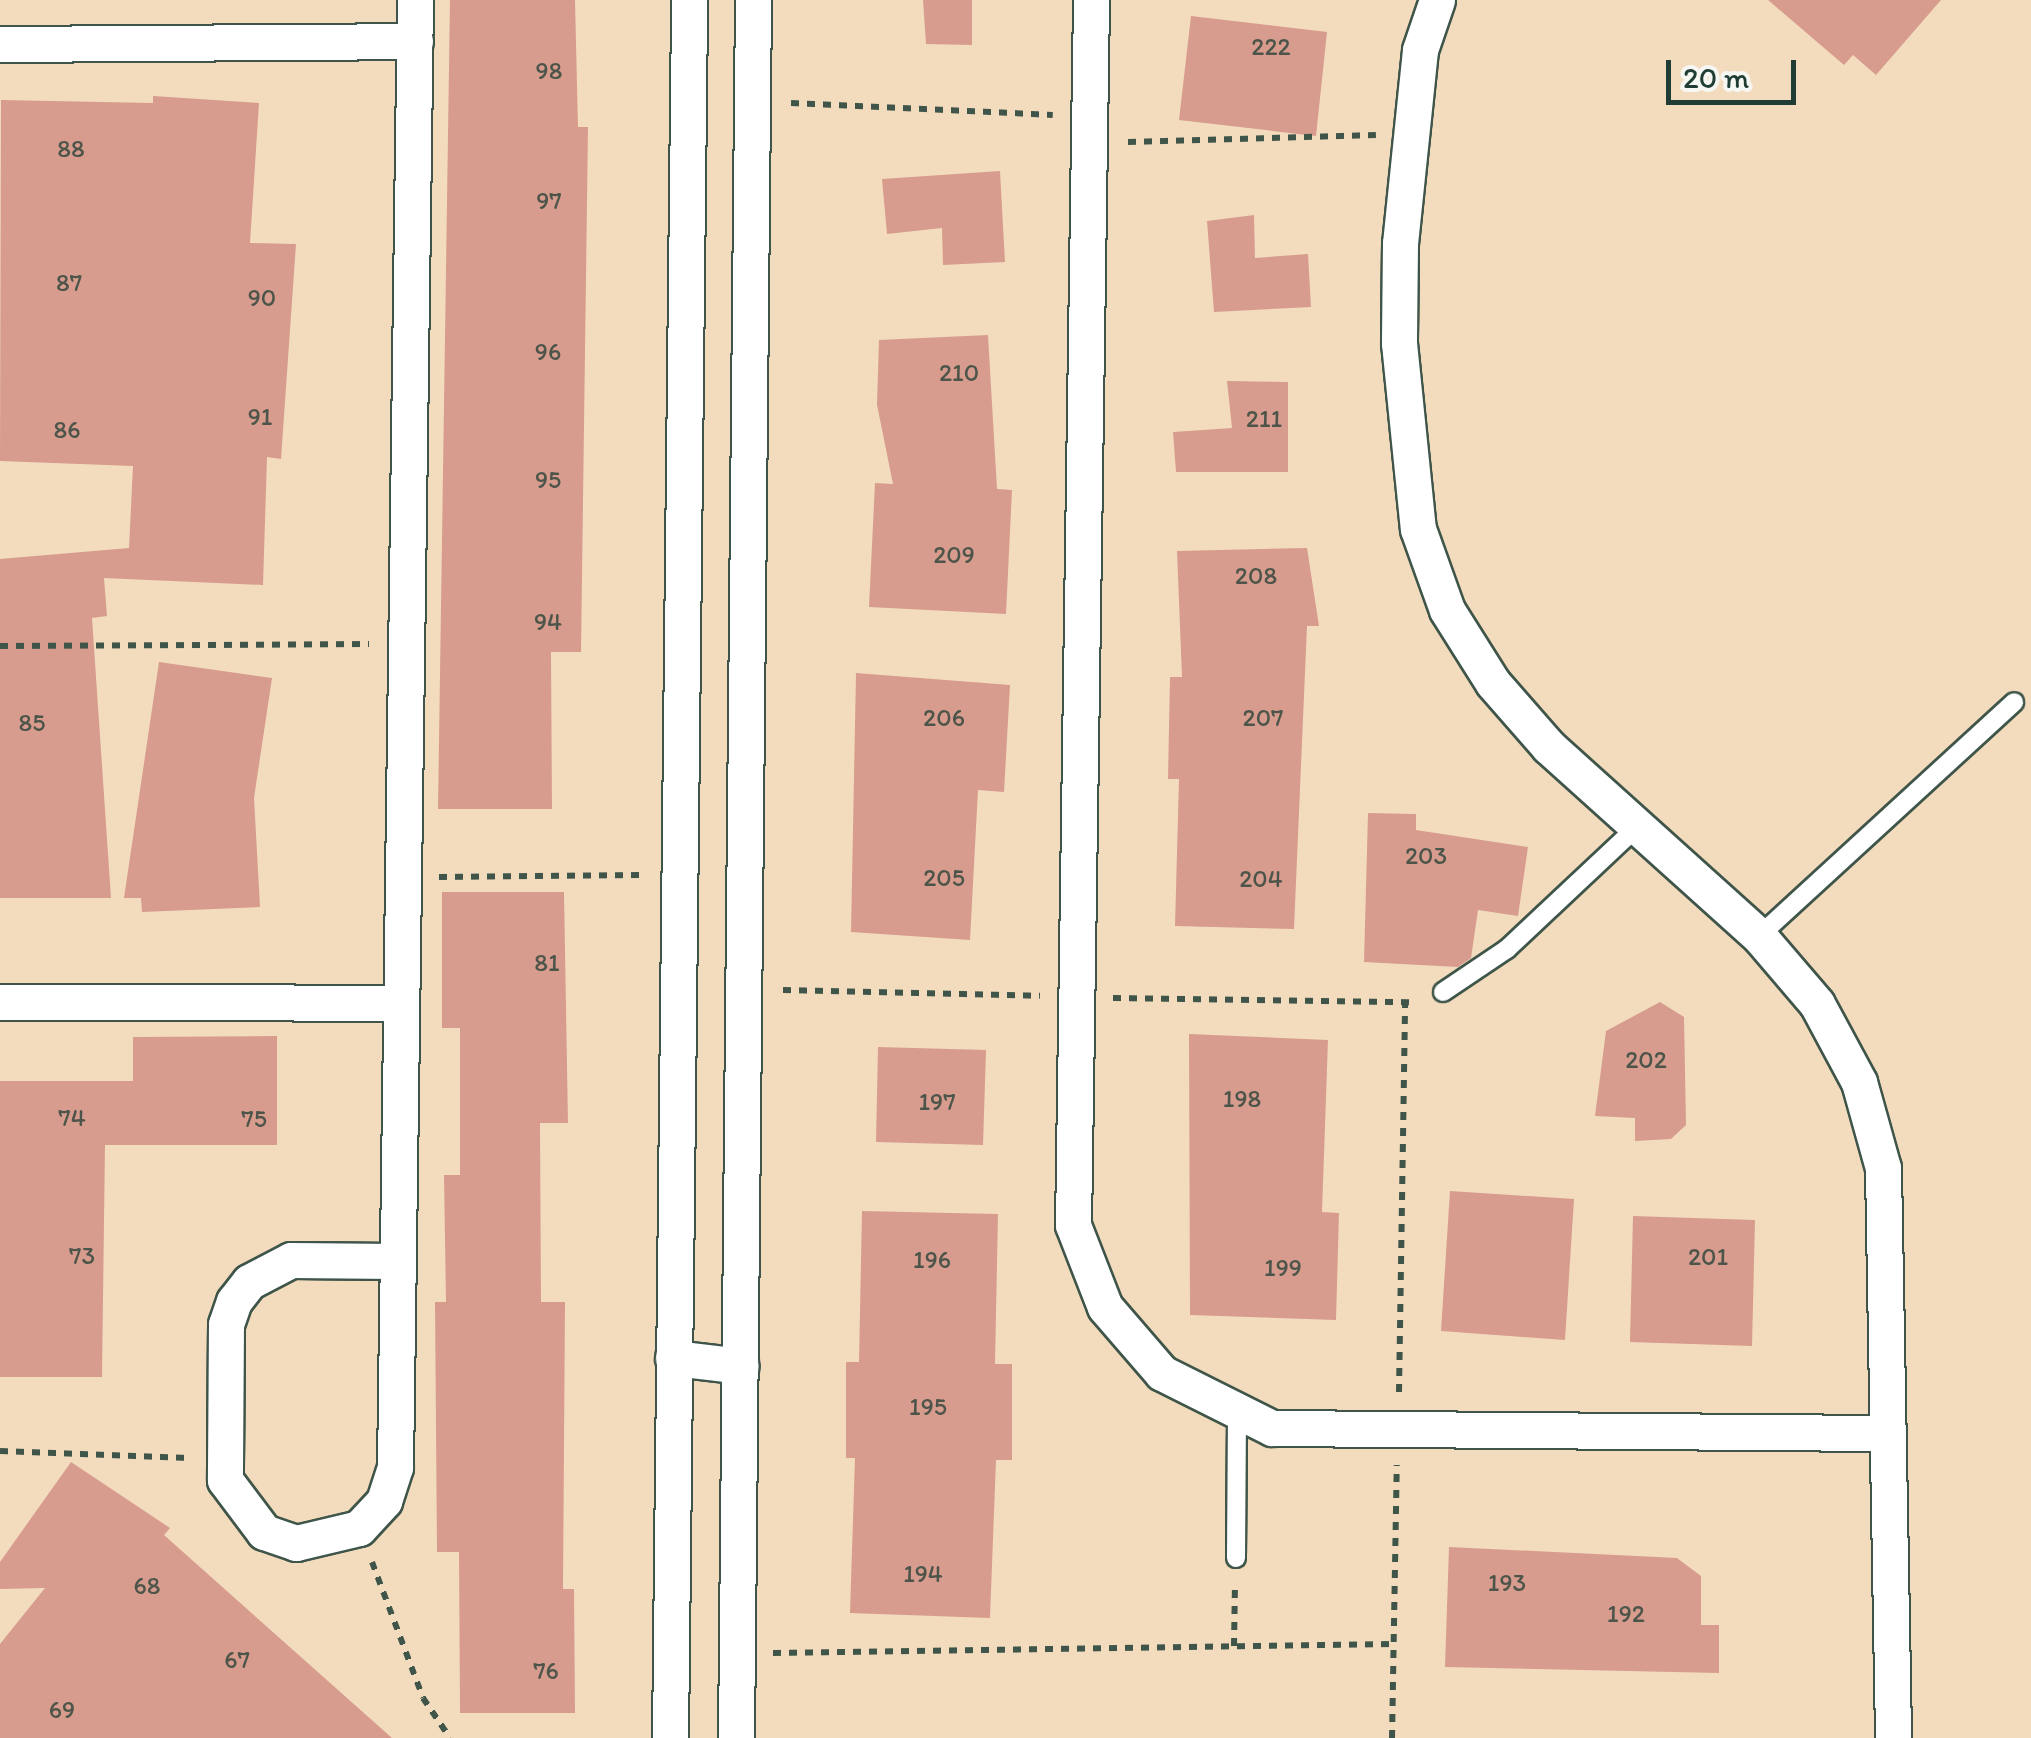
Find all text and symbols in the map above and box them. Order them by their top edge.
house number: 222 [1251,31,1291,61]
scale bar [1671,40,1801,102]
house number: 98 [536,55,562,85]
text: 20 m [1683,59,1749,96]
house number: 88 [57,133,85,163]
house number: 97 [536,185,562,215]
house number: 87 [56,267,82,297]
house number: 90 [248,282,276,312]
house number: 96 [535,336,561,366]
house number: 210 [939,357,979,387]
house number: 91 [248,401,272,431]
house number: 211 [1246,403,1282,433]
house number: 86 [54,414,80,444]
house number: 95 [535,464,561,494]
house number: 209 [933,539,975,569]
house number: 208 [1235,560,1277,590]
house number: 94 [534,606,562,636]
house number: 206 [923,702,965,732]
house number: 207 [1243,702,1283,732]
house number: 85 [19,707,45,737]
house number: 203 [1405,840,1447,870]
house number: 205 [923,862,965,892]
house number: 204 [1239,863,1283,893]
house number: 81 [534,947,560,977]
house number: 202 [1625,1044,1667,1074]
house number: 198 [1223,1083,1261,1113]
house number: 197 [918,1086,956,1116]
house number: 74 [58,1102,86,1132]
house number: 75 [241,1103,267,1133]
house number: 73 [69,1240,95,1270]
house number: 201 [1688,1241,1728,1271]
house number: 196 [913,1244,951,1274]
house number: 199 [1264,1252,1302,1282]
house number: 195 [909,1391,947,1421]
house number: 194 [903,1558,943,1588]
house number: 193 [1488,1567,1526,1597]
house number: 68 [134,1570,160,1600]
house number: 192 [1607,1598,1645,1628]
house number: 67 [224,1644,250,1674]
house number: 76 [533,1655,559,1685]
house number: 69 [49,1694,75,1724]

